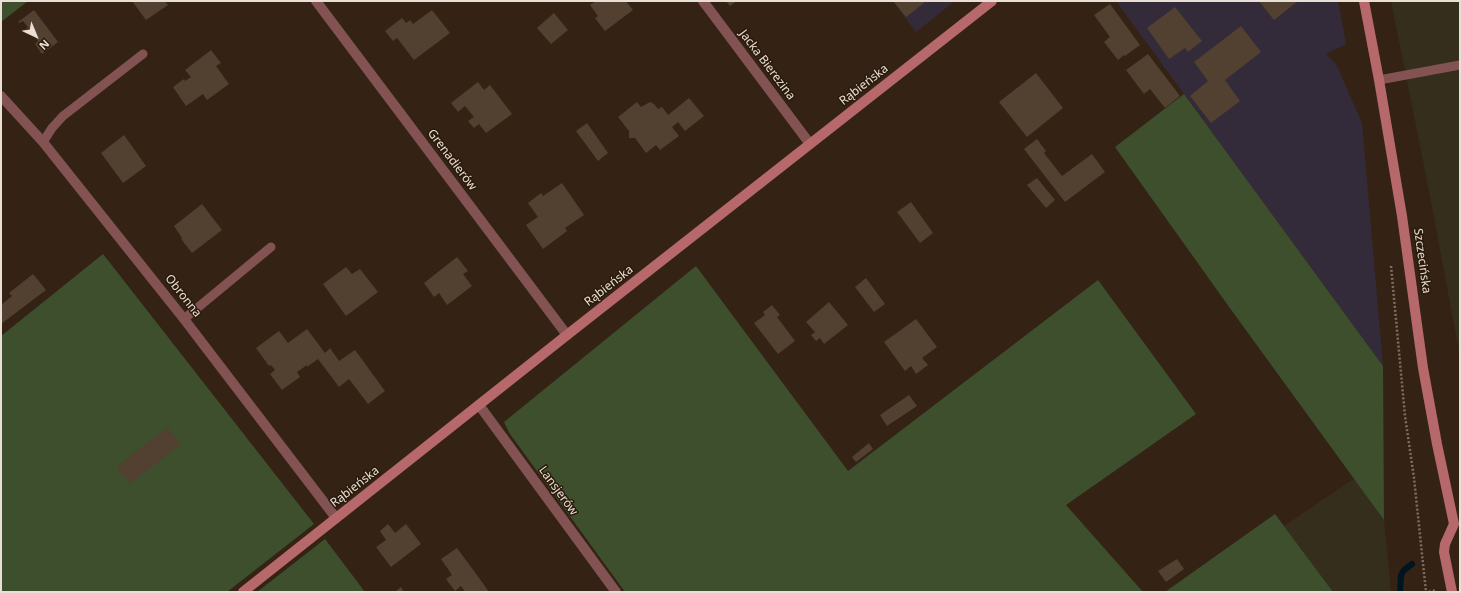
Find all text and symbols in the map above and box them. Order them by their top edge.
north arrow [16,16,56,56]
street label: Jacka Bierezina [736,27,798,103]
text: N [36,36,53,53]
street label: Rąbieńska [837,62,891,108]
street label: Grenadierów [424,127,480,193]
street label: Szczecińska [1410,228,1434,294]
street label: Rąbieńska [582,263,636,309]
street label: Obronna [162,272,204,320]
street label: Rąbieńska [328,464,382,510]
street label: Lansjerów [535,464,581,518]

